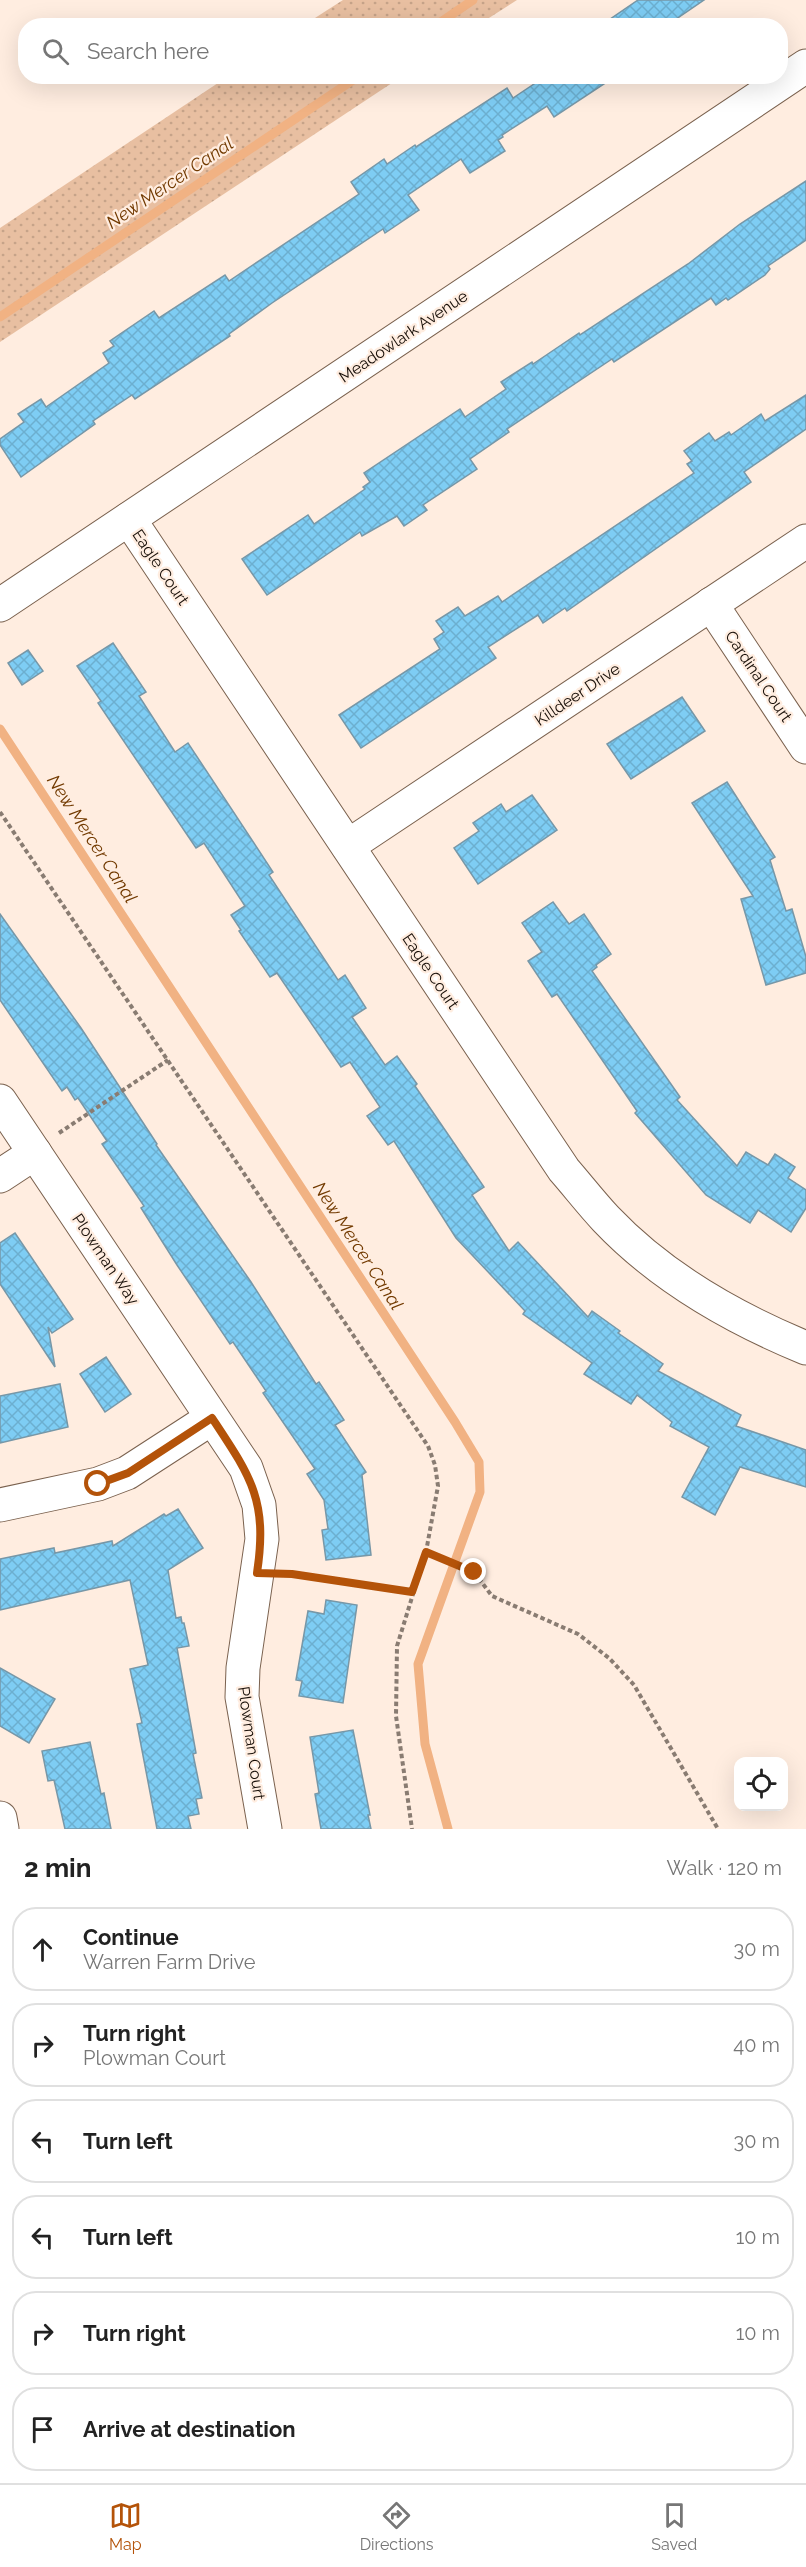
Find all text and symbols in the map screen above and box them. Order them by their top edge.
search box [18,18,788,84]
icon: search [39,35,72,68]
text: Search here [87,38,209,64]
water label: New Mercer Canal [102,132,237,233]
street label: Meadowlark Avenue [335,286,471,387]
street label: Eagle Court [128,526,193,609]
street label: Cardinal Court [721,627,796,726]
street label: Killdeer Drive [531,659,624,730]
water label: New Mercer Canal [43,771,142,907]
street label: Eagle Court [398,930,463,1013]
water label: New Mercer Canal [309,1178,408,1314]
street label: Plowman Way [68,1210,143,1309]
route start [84,1470,110,1496]
route end [460,1558,486,1584]
street label: Plowman Court [234,1685,269,1802]
map controls [734,1757,788,1811]
button: locate [734,1757,788,1811]
text: 2 min [24,1853,91,1883]
text: Walk · 120 m [667,1856,782,1880]
text: Continue [83,1924,179,1950]
icon: ahead [26,1933,59,1966]
text: 30 m [734,1937,780,1961]
text: Warren Farm Drive [83,1950,256,1974]
text: Turn right [83,2020,186,2046]
icon: right [26,2029,59,2062]
text: 40 m [733,2033,780,2057]
text: Plowman Court [83,2046,226,2070]
icon: left [26,2125,59,2158]
text: Turn left [83,2128,173,2154]
text: 30 m [734,2129,780,2153]
icon: left [26,2221,59,2254]
text: Turn left [83,2224,173,2250]
text: 10 m [736,2225,780,2249]
icon: right [26,2317,59,2350]
text: Turn right [83,2320,186,2346]
text: 10 m [736,2321,780,2345]
icon: arrive [26,2413,59,2446]
text: Arrive at destination [83,2416,296,2442]
tab: Map [109,2499,142,2554]
tab: Directions [360,2499,434,2554]
tab: Saved [651,2499,697,2554]

